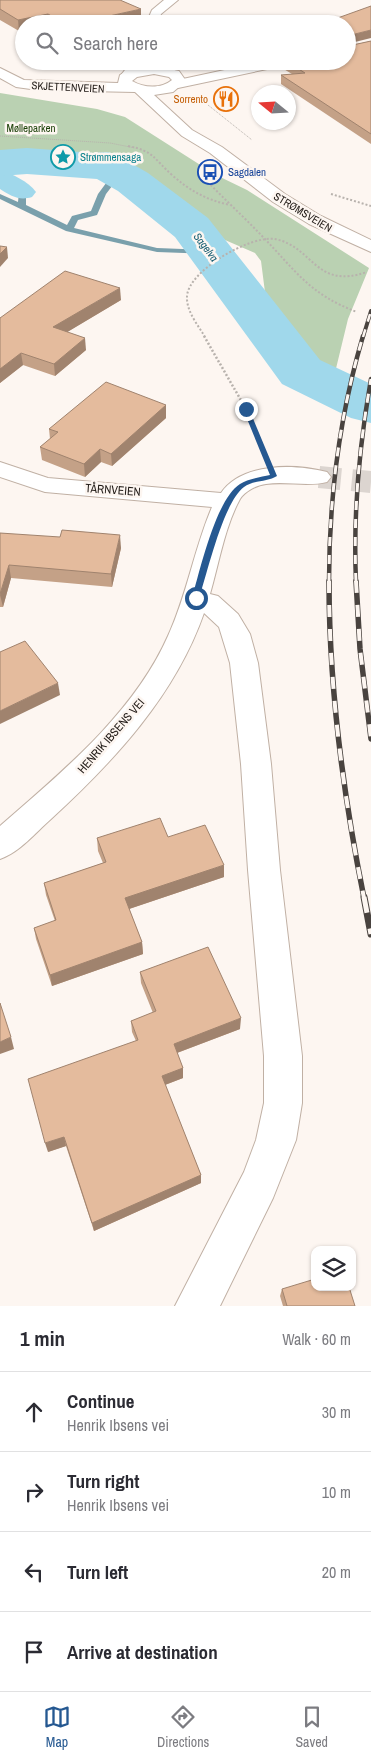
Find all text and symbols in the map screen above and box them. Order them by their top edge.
search box [15,15,356,70]
icon: search [33,29,61,57]
text: Search here [73,30,158,56]
street label: SKJETTENVEIEN [31,78,105,96]
north arrow [251,85,296,130]
restaurant icon: Sorrento [213,86,239,112]
place label: Sorrento [173,92,208,106]
park label: Mølleparken [6,121,56,135]
place icon: Strømmensaga [50,144,76,170]
place label: Strømmensaga [80,150,141,164]
bus stop icon: Sagdalen [197,159,223,185]
place label: Sagdalen [228,165,266,179]
street label: STRØMSVEIEN [271,189,335,235]
water label: Sagelva [191,230,221,264]
route end [235,398,258,421]
street label: TÅRNVEIEN [85,480,141,500]
route start [185,587,208,610]
street label: HENRIK IBSENS VEI [74,695,148,777]
map controls [311,1246,356,1291]
button: layers [311,1246,356,1291]
text: 1 min [20,1324,65,1353]
text: Walk · 60 m [282,1328,351,1350]
text: Continue [67,1388,135,1414]
icon: ahead [20,1398,48,1426]
text: 30 m [322,1401,351,1423]
text: Henrik Ibsens vei [67,1414,169,1436]
text: Turn right [67,1468,139,1494]
icon: right [20,1478,48,1506]
text: 10 m [322,1481,351,1503]
text: Henrik Ibsens vei [67,1494,169,1516]
icon: left [20,1558,48,1586]
text: Turn left [67,1559,128,1585]
text: 20 m [322,1561,351,1583]
icon: arrive [20,1638,48,1666]
text: Arrive at destination [67,1639,218,1665]
tab: Map [43,1703,71,1751]
tab: Directions [157,1703,209,1751]
tab: Saved [295,1703,328,1751]

